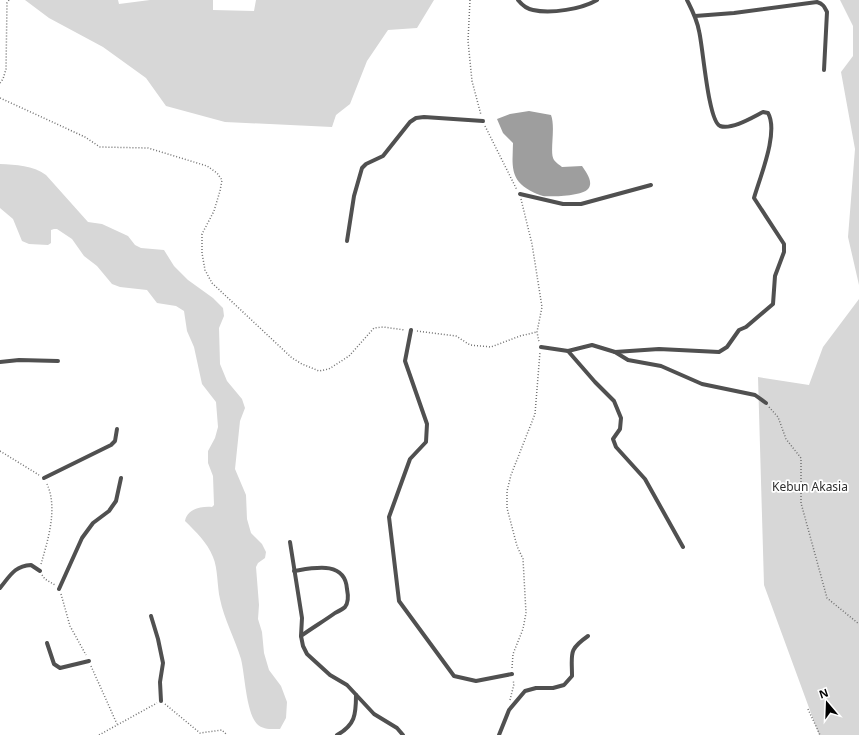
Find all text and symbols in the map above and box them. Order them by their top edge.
park label: Kebun Akasia [772,478,848,495]
north arrow [807,683,847,723]
text: N [817,685,830,702]

